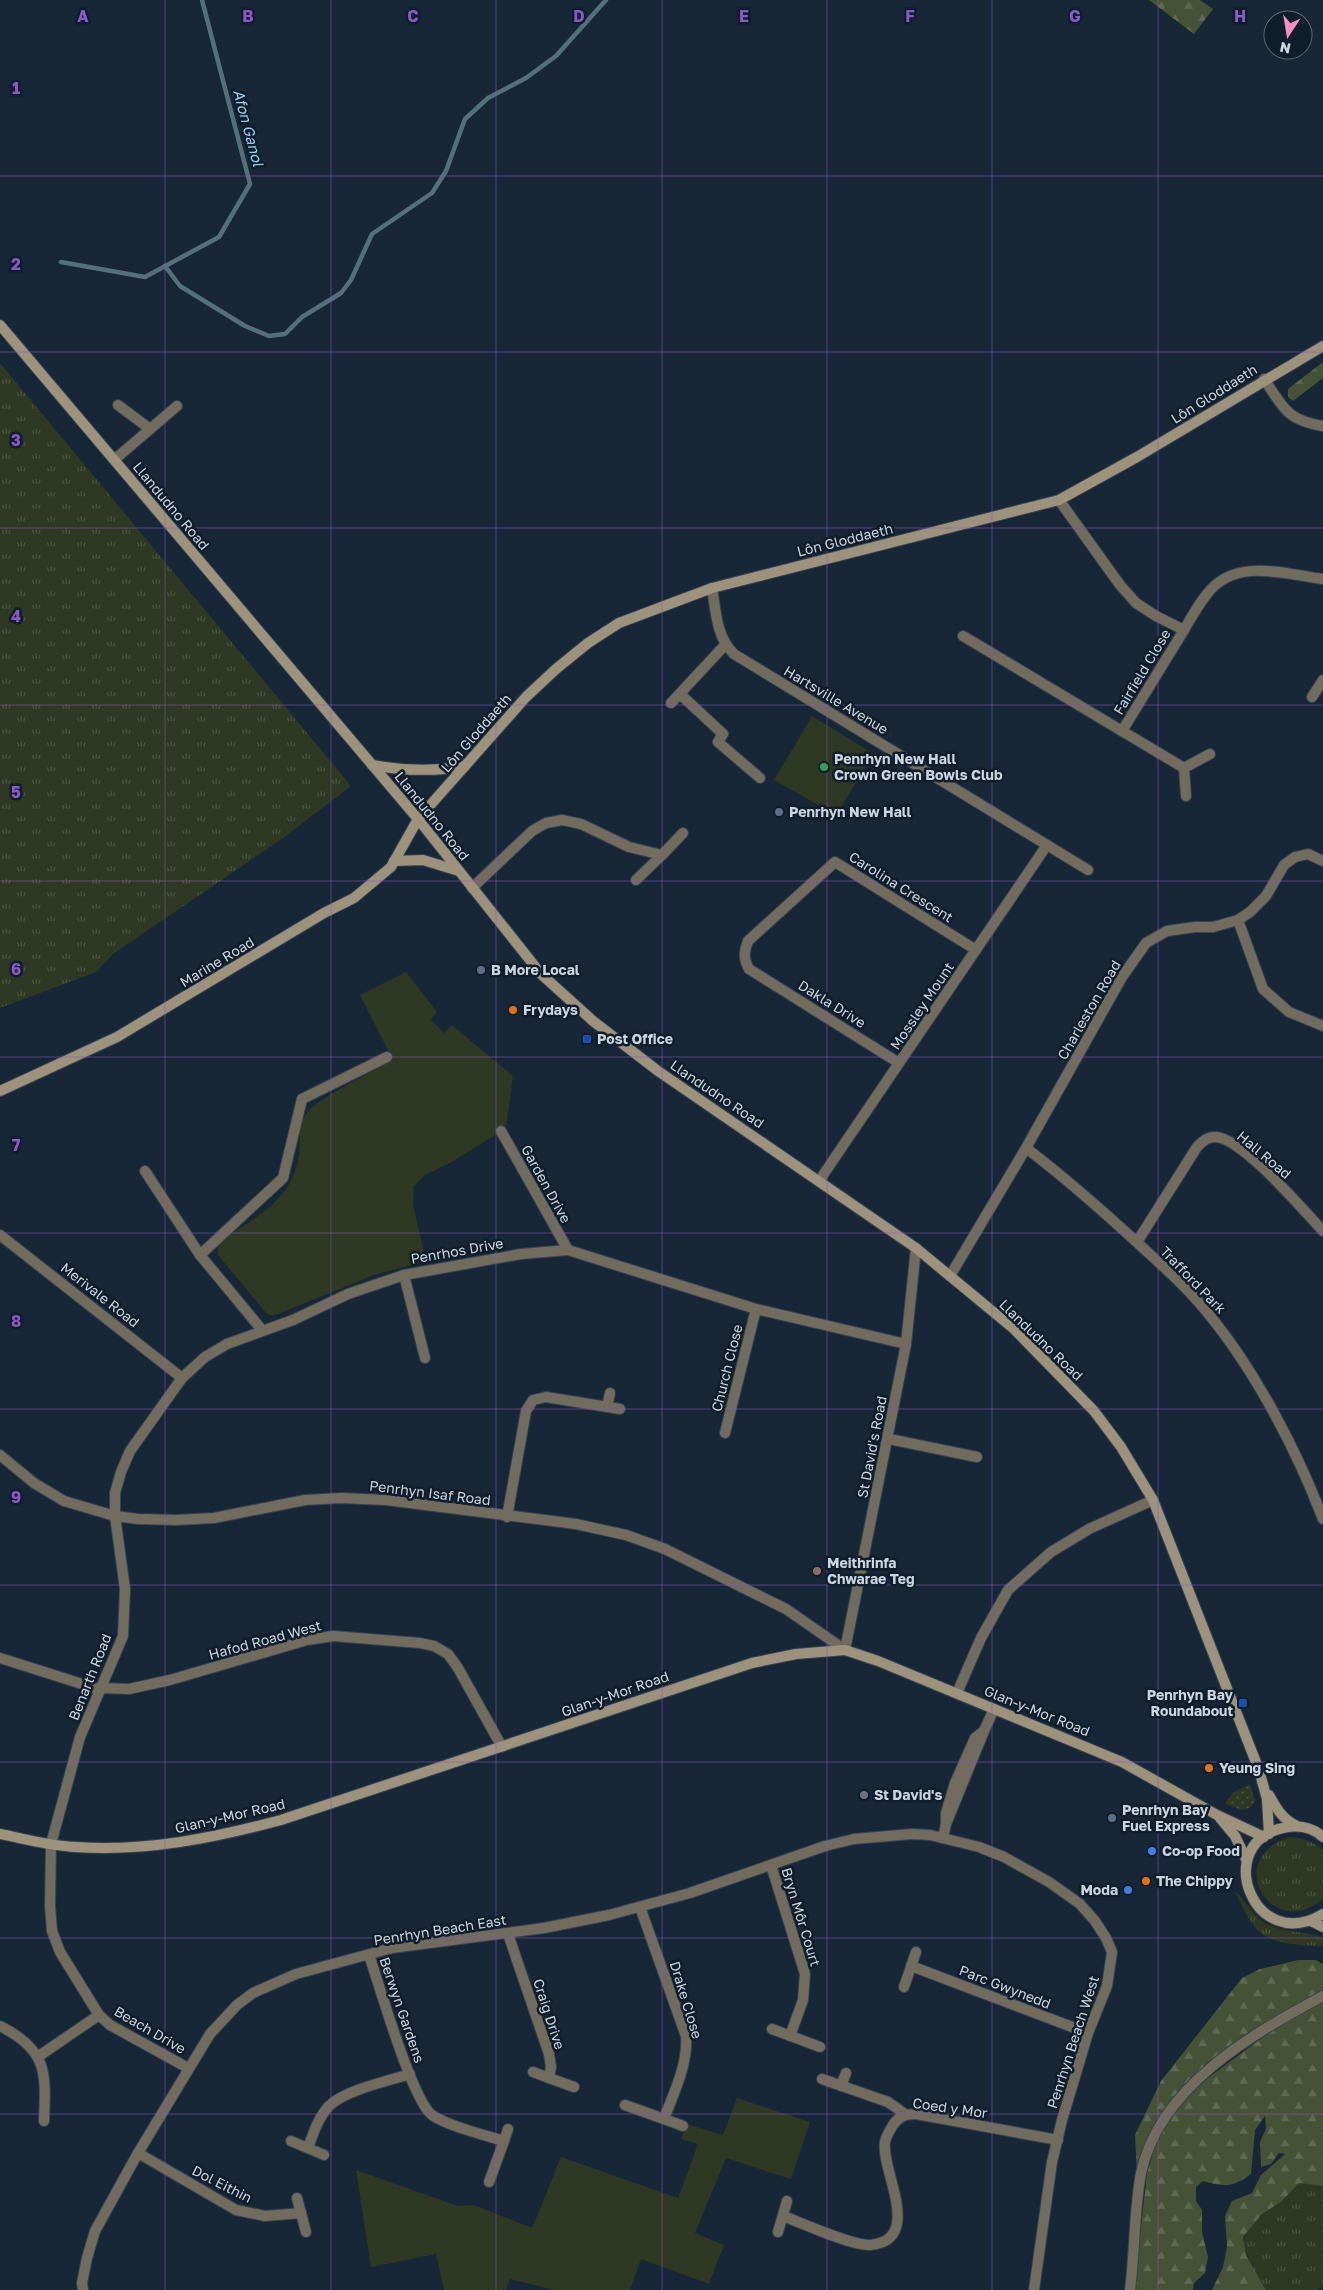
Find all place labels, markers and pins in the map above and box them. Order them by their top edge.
place label: Penrhyn New Hall Crown Green Bowls Club [834,750,1003,783]
marker: Penrhyn New Hall Crown Green Bowls Club [818,761,830,773]
place label: Penrhyn New Hall [789,803,911,820]
marker: Penrhyn New Hall [773,806,785,818]
place label: B More Local [491,961,580,978]
marker: B More Local [475,964,487,976]
place label: Frydays [523,1001,578,1018]
marker: Frydays [507,1004,519,1016]
place label: Post Office [597,1030,673,1047]
marker: Post Office [581,1033,593,1045]
place label: Meithrinfa Chwarae Teg [827,1554,915,1587]
marker: Meithrinfa Chwarae Teg [811,1565,823,1577]
place label: Penrhyn Bay Roundabout [1147,1686,1234,1719]
marker: Penrhyn Bay Roundabout [1237,1697,1249,1709]
place label: Yeung Sing [1219,1759,1295,1776]
marker: Yeung Sing [1203,1762,1215,1774]
place label: St David's [874,1786,942,1803]
marker: St David's [858,1789,870,1801]
place label: Penrhyn Bay Fuel Express [1122,1801,1210,1834]
marker: Penrhyn Bay Fuel Express [1106,1812,1118,1824]
place label: Co-op Food [1162,1842,1240,1859]
marker: Co-op Food [1146,1845,1158,1857]
place label: The Chippy [1156,1872,1234,1889]
marker: The Chippy [1140,1875,1152,1887]
place label: Moda [1080,1881,1118,1898]
marker: Moda [1122,1884,1134,1896]

